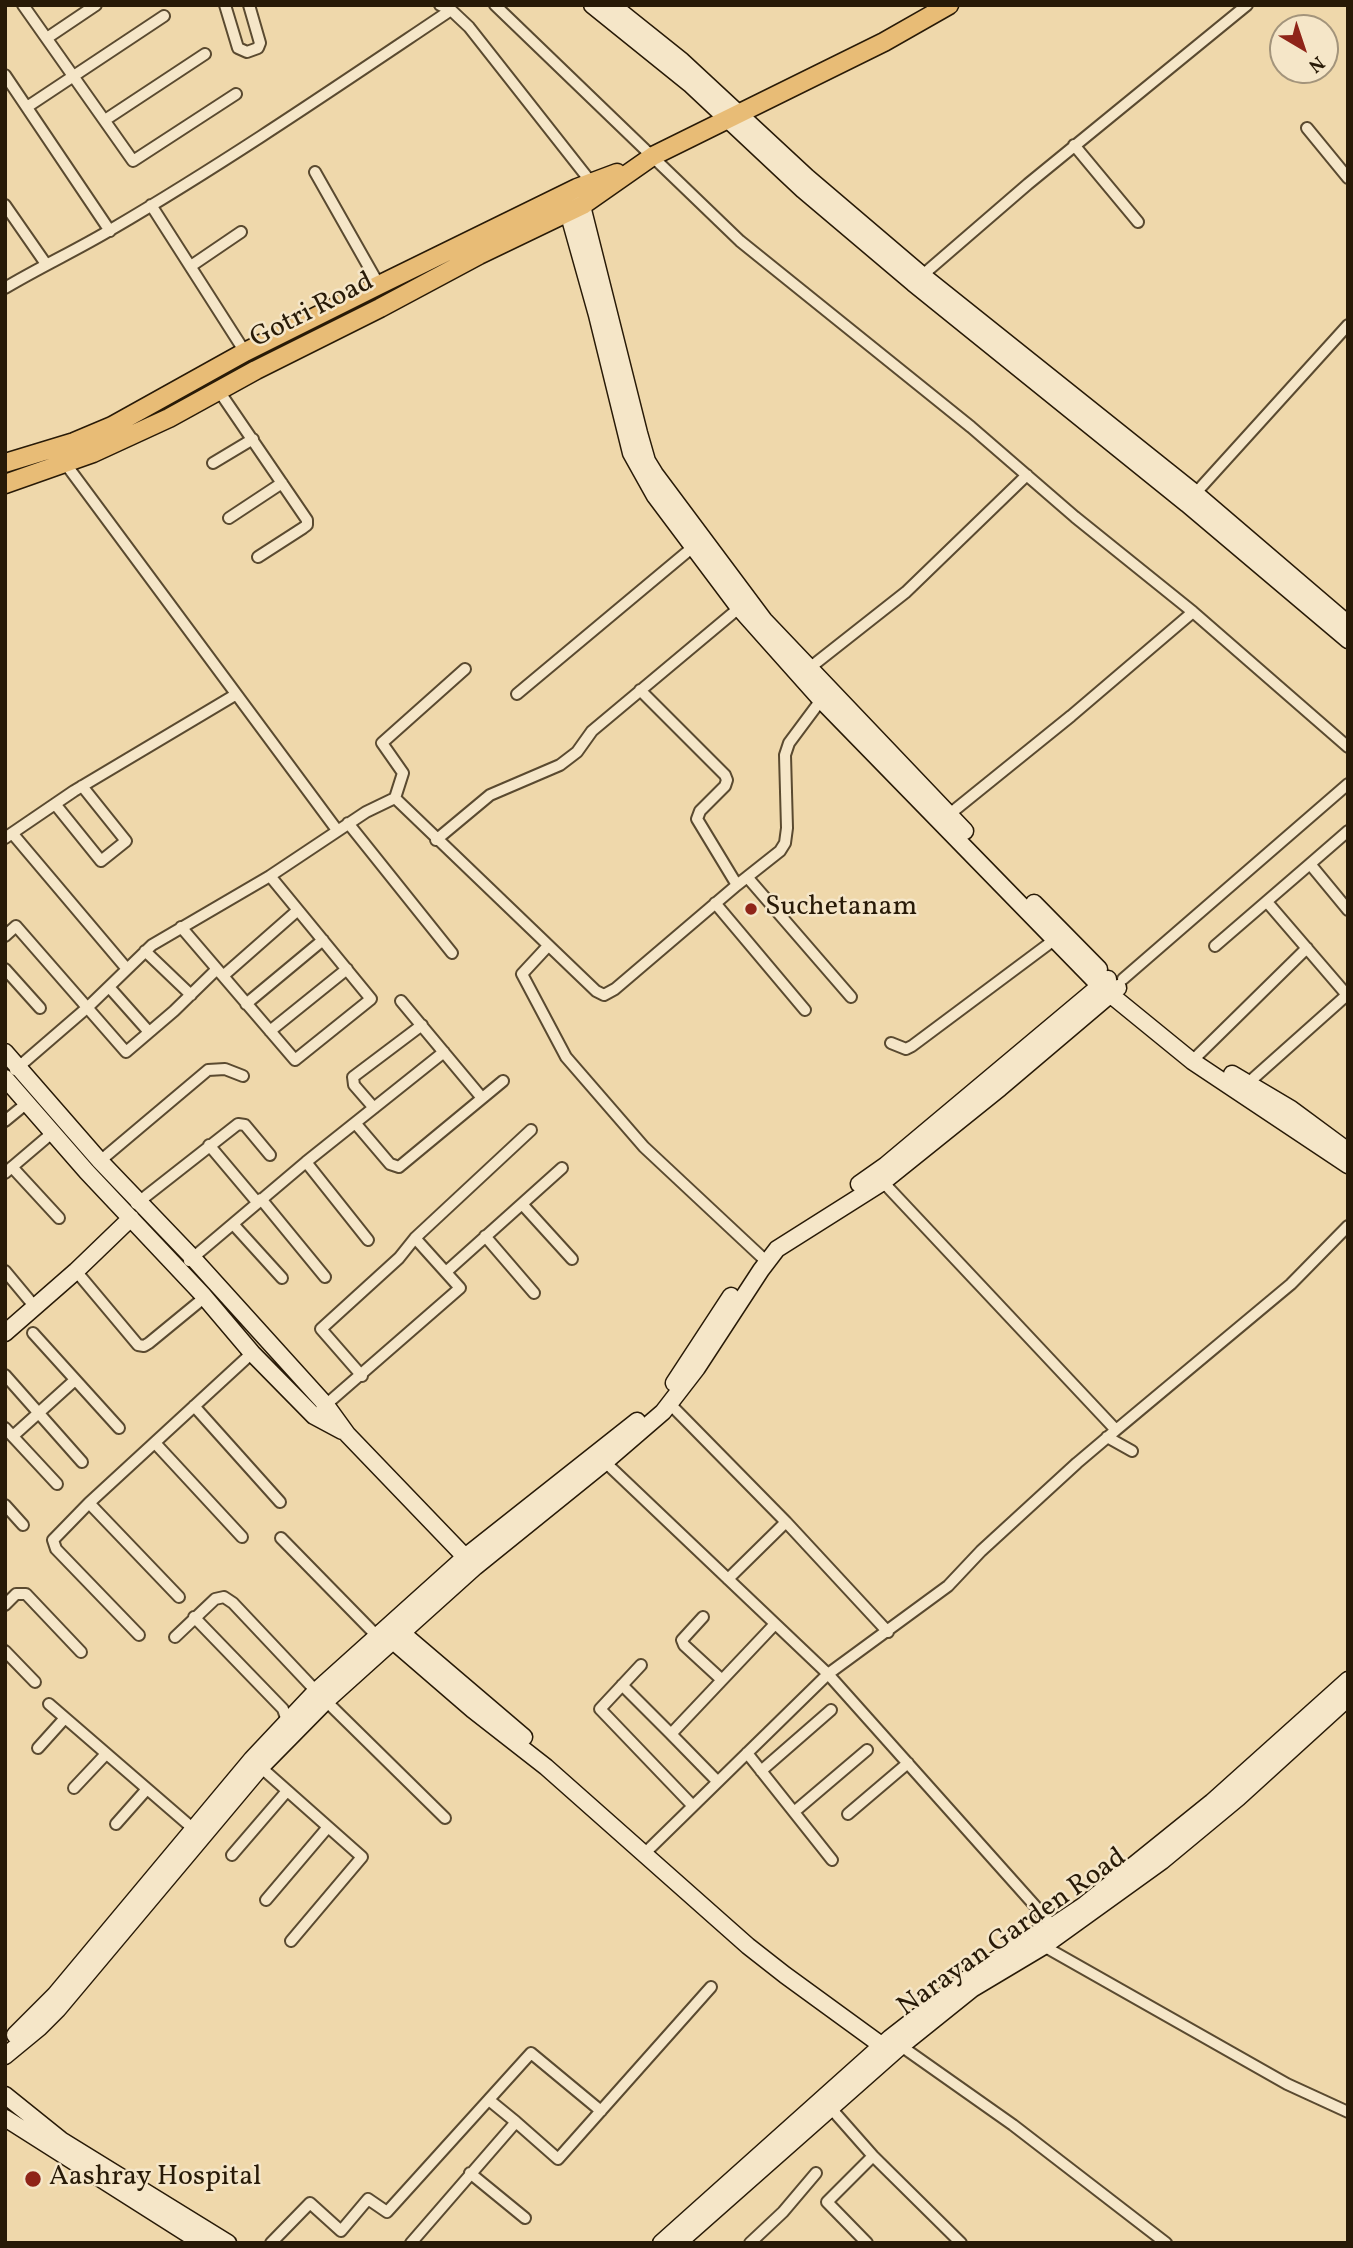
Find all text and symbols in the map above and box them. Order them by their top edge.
north arrow [1269,14,1339,84]
text: N [1302,49,1330,78]
street label: Gotri Road [246,267,380,357]
place label: Suchetanam [765,892,917,926]
marker: Suchetanam [743,901,759,917]
street label: Narayan Garden Road [892,1842,1134,2026]
place label: Aashray Hospital [49,2162,261,2196]
marker: Aashray Hospital [23,2169,43,2189]

